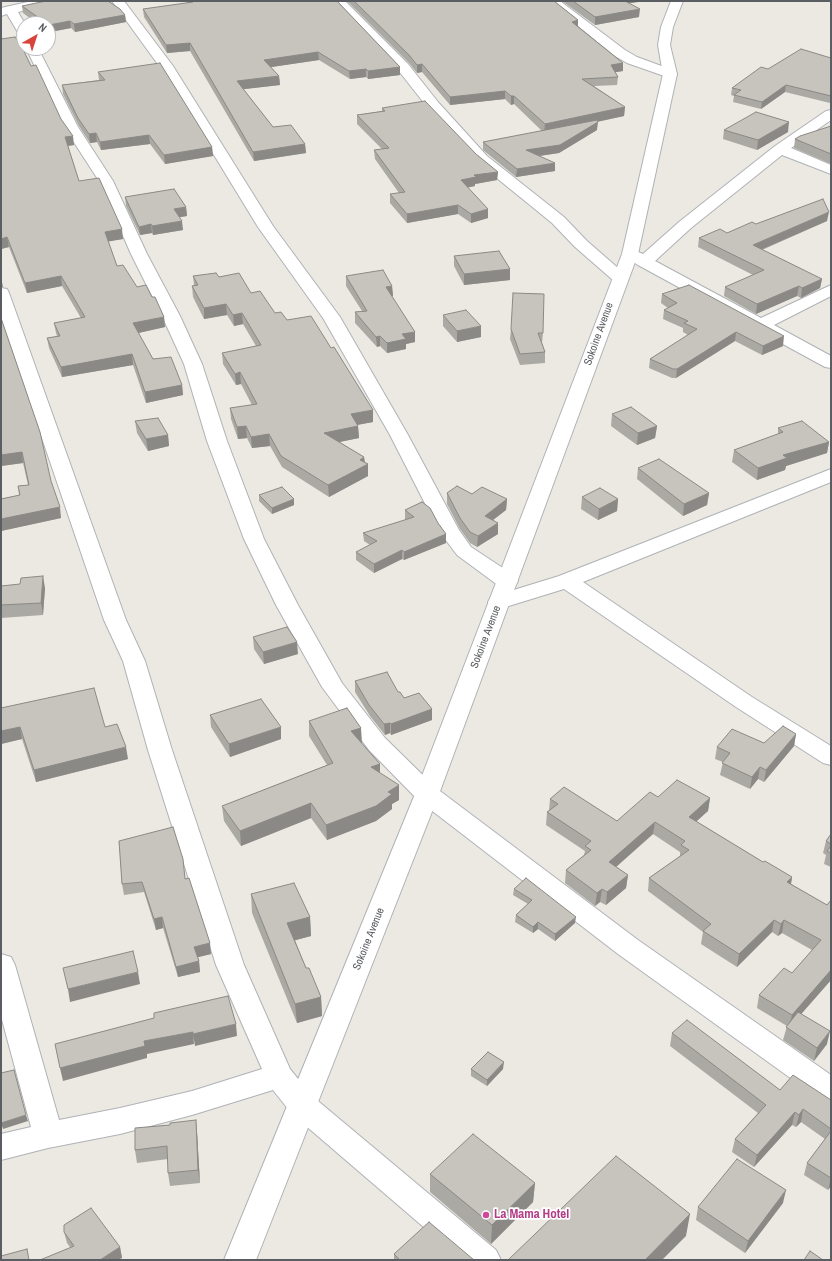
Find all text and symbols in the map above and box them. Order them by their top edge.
north arrow [16,16,56,56]
text: N [36,20,50,35]
street label: Sokoine Avenue [582,301,616,367]
street label: Sokoine Avenue [468,604,504,670]
street label: Sokoine Avenue [351,906,387,972]
place label: La Mama Hotel [494,1207,569,1223]
marker: La Mama Hotel [481,1210,491,1220]

